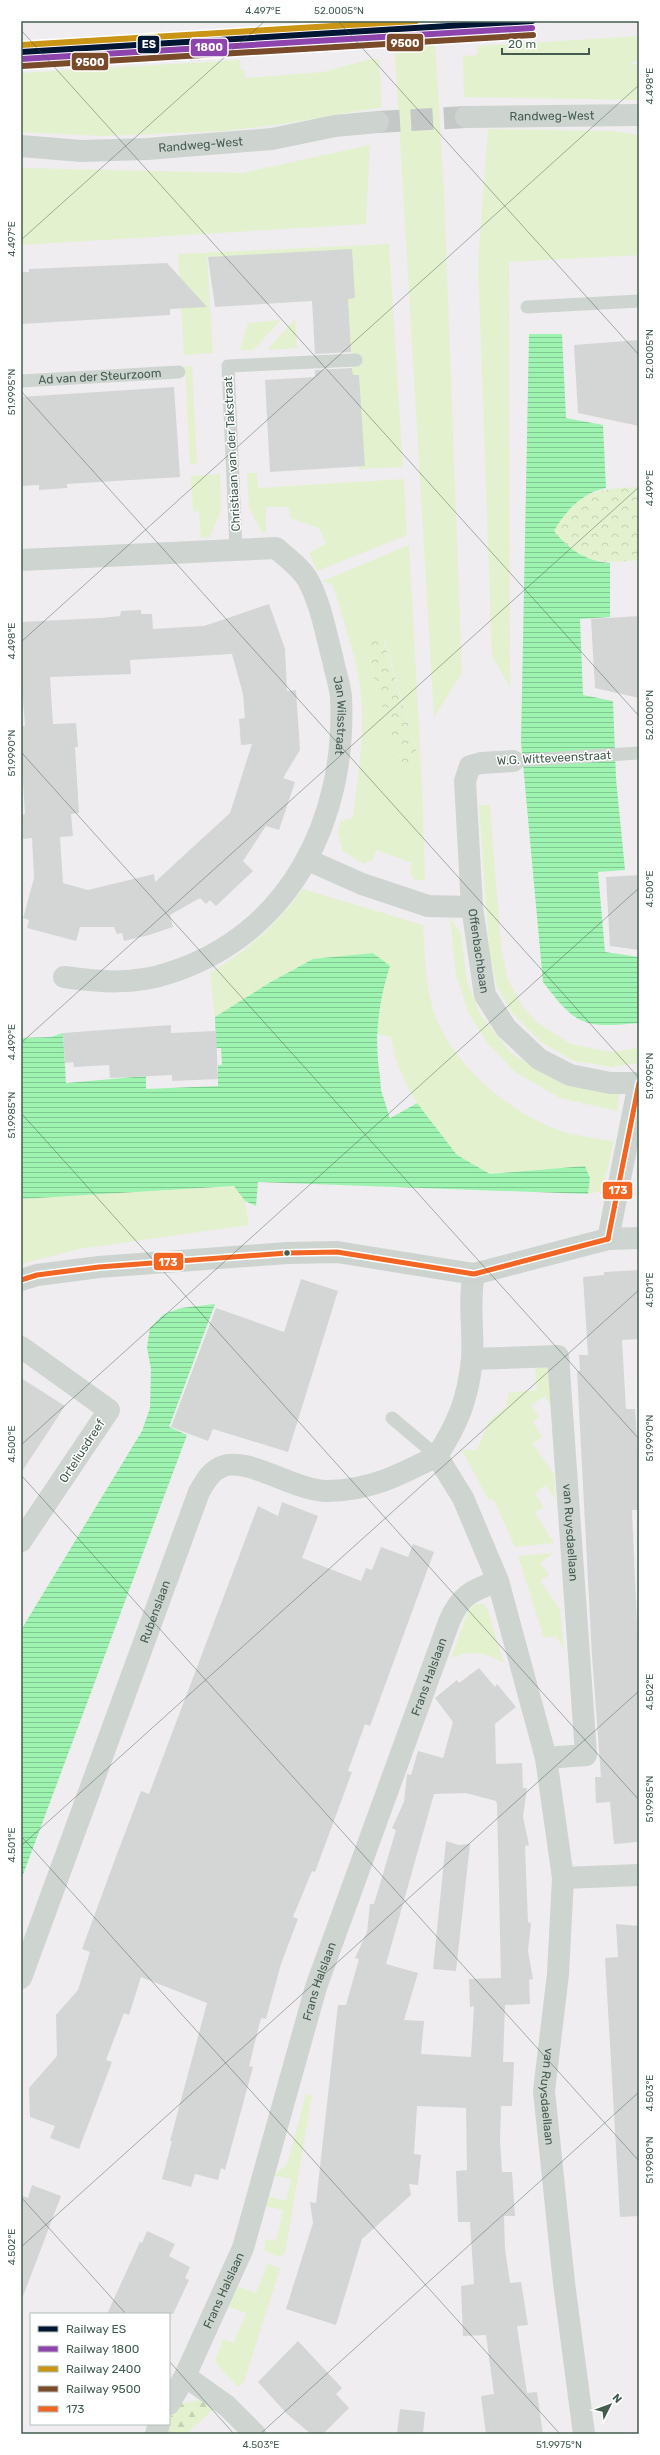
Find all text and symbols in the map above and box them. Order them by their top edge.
text: 4.497°E [245,5,281,17]
text: 52.0005°N [314,5,364,17]
scale bar [502,30,589,56]
line badge: 9500 [386,33,424,52]
line badge: ES [137,35,160,54]
text: 9500 [390,37,420,50]
text: 20 m [508,37,536,51]
text: ES [142,38,156,51]
line badge: 1800 [190,38,228,57]
text: 1800 [195,41,223,54]
line badge: 9500 [71,52,109,71]
text: 9500 [75,56,105,69]
text: 4.498°E [644,68,656,104]
street label: Randweg-West [510,109,595,123]
street label: Randweg-West [158,134,244,155]
text: 4.497°E [6,221,18,257]
text: 52.0005°N [644,329,656,379]
street label: Ad van der Steurzoom [38,366,162,387]
text: 51.9995°N [6,369,18,415]
street label: Christiaan van der Takstraat [221,376,243,532]
text: 4.499°E [644,470,656,506]
text: 4.498°E [6,623,18,659]
street label: Jan Wilsstraat [330,675,348,756]
text: 52.0000°N [644,690,656,740]
text: 51.9990°N [6,729,18,777]
street label: W.G. Witteveenstraat [496,748,612,768]
text: 4.500°E [644,870,656,908]
street label: Offenbachbaan [465,908,492,994]
text: 4.499°E [6,1024,18,1060]
text: 51.9995°N [644,1053,656,1099]
text: 51.9985°N [6,1091,18,1139]
line badge: 173 [602,1181,633,1200]
text: 173 [608,1184,628,1197]
unlabelled marker [282,1248,292,1258]
line badge: 173 [153,1252,184,1271]
text: 173 [158,1256,178,1269]
text: 4.501°E [644,1272,656,1308]
text: 51.9990°N [644,1414,656,1462]
street label: Orteliusdreef [56,1416,108,1485]
text: 4.500°E [6,1425,18,1463]
street label: van Ruysdaellaan [560,1483,581,1582]
street label: Rubenslaan [137,1578,173,1645]
street label: Frans Halslaan [408,1636,450,1718]
text: 4.502°E [644,1674,656,1710]
text: 51.9985°N [644,1775,656,1823]
text: 4.501°E [6,1827,18,1863]
street label: Frans Halslaan [300,1940,339,2022]
street label: van Ruysdaellaan [537,2047,557,2146]
text: 4.503°E [644,2075,656,2111]
text: 51.9980°N [644,2136,656,2184]
text: 4.502°E [6,2229,18,2265]
street label: Frans Halslaan [200,2250,247,2331]
legend [30,2313,170,2425]
text: Railway ES [66,2322,126,2336]
text: Railway 1800 [66,2342,140,2356]
text: Railway 2400 [66,2362,141,2376]
text: Railway 9500 [66,2382,141,2396]
north arrow [590,2385,630,2425]
text: N [610,2391,625,2406]
text: 173 [66,2402,85,2416]
text: 4.503°E [243,2439,279,2451]
text: 51.9975°N [536,2439,582,2451]

